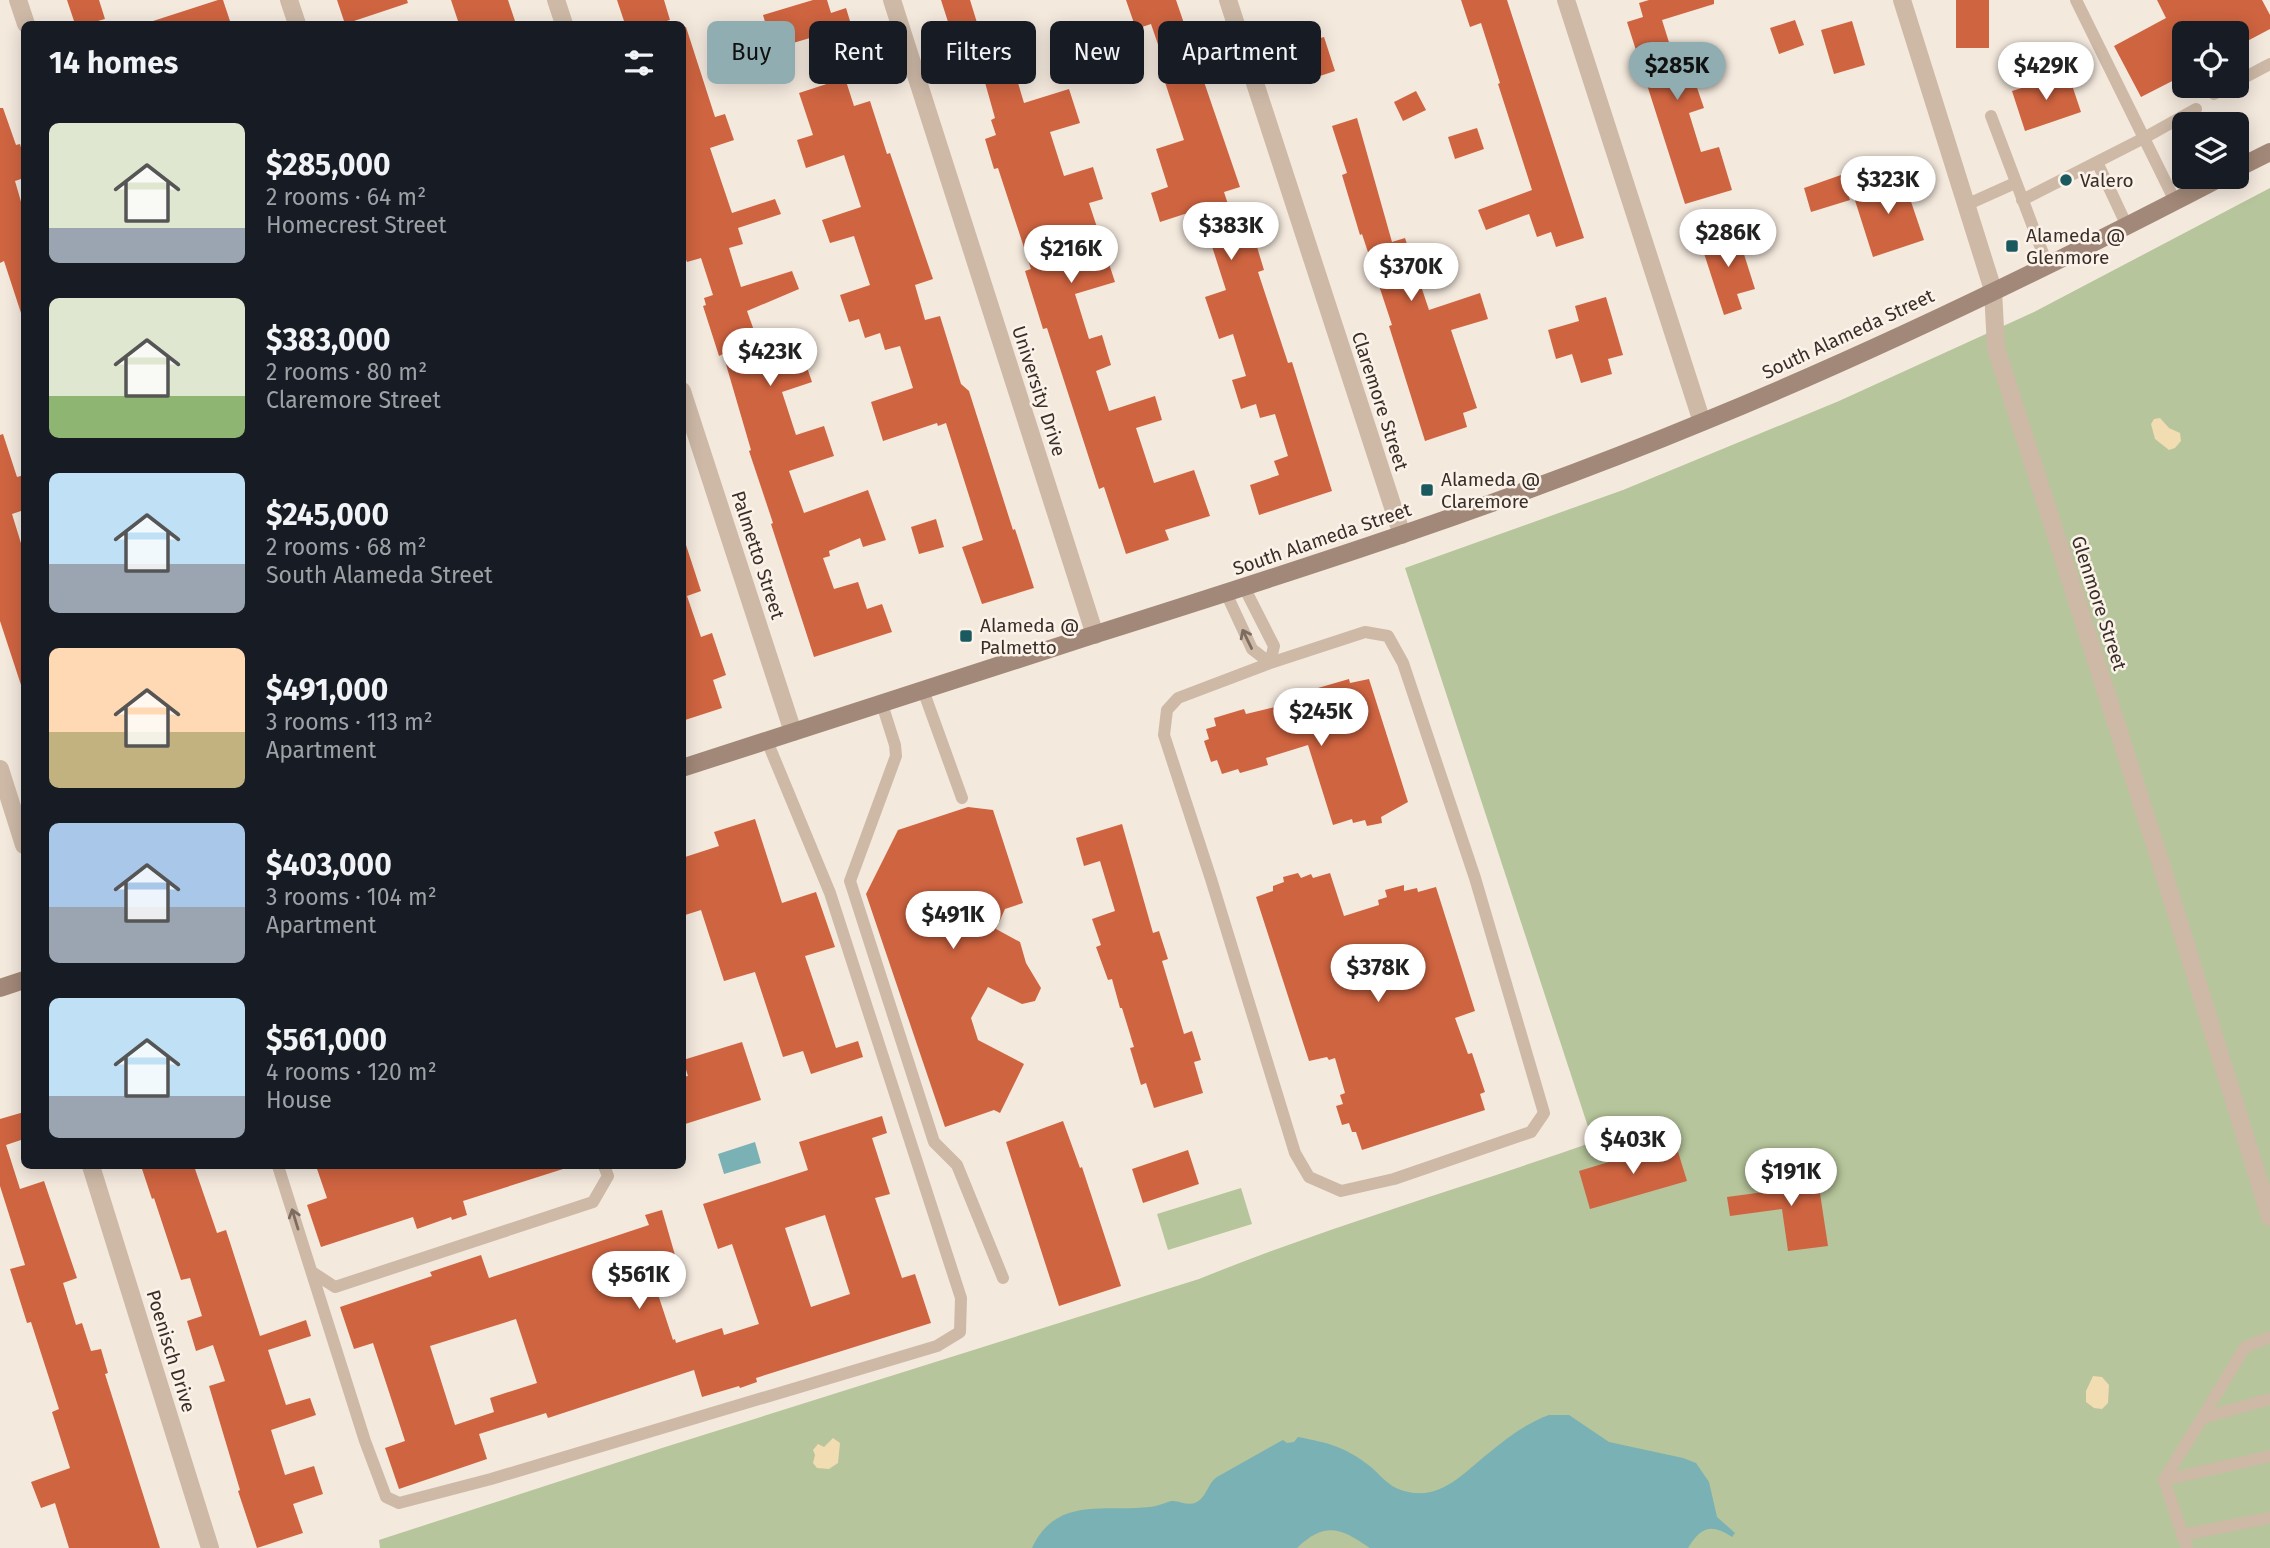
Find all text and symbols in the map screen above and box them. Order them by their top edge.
chip: Buy [707,21,795,84]
chip: Rent [809,21,907,84]
chip: Filters [921,21,1036,84]
chip: New [1050,21,1144,84]
chip: Apartment [1158,21,1321,84]
map controls [2172,21,2249,189]
button: locate [2172,21,2249,98]
pin: $285K [1628,42,1726,102]
pin: $429K [1997,42,2095,102]
icon: filters [620,44,658,82]
text: 14 homes [49,45,178,81]
text: $285K [1645,51,1709,79]
text: $429K [2014,51,2078,79]
button: layers [2172,112,2249,189]
text: $285,000 [266,147,391,183]
icon: home [105,151,189,235]
pin: $323K [1839,156,1937,216]
text: $323K [1857,165,1919,193]
place label: Valero [2080,169,2134,192]
marker: Valero [2058,172,2074,188]
text: 2 rooms · 64 m² [266,183,426,211]
pin: $383K [1182,202,1280,262]
pin: $286K [1679,210,1777,269]
text: Homecrest Street [266,211,447,239]
text: $383K [1199,211,1263,239]
text: $286K [1695,218,1761,246]
place label: Alameda @ Glenmore [2026,224,2125,269]
pin: $216K [1022,226,1120,285]
text: $216K [1040,234,1102,262]
marker: Alameda @ Glenmore [2004,238,2020,254]
pin: $370K [1362,244,1460,303]
text: $370K [1380,252,1443,280]
street label: South Alameda Street [1758,284,1938,384]
text: $383,000 [266,322,391,358]
street label: University Drive [1007,323,1071,459]
icon: home [105,326,189,410]
pin: $423K [721,328,819,388]
street label: Claremore Street [1347,329,1413,473]
text: $423K [738,337,802,365]
text: 2 rooms · 80 m² [266,358,427,386]
text: Claremore Street [266,386,441,414]
place label: Alameda @ Claremore [1441,468,1540,513]
marker: Alameda @ Claremore [1419,482,1435,498]
street label: Palmetto Street [726,488,790,622]
text: $245,000 [266,497,389,533]
street label: South Alameda Street [1230,498,1414,580]
icon: home [105,501,189,585]
text: 2 rooms · 68 m² [266,533,427,561]
street label: Glenmore Street [2066,533,2132,673]
text: South Alameda Street [266,561,493,589]
place label: Alameda @ Palmetto [980,614,1079,659]
marker: Alameda @ Palmetto [958,628,974,644]
one-way arrow [1240,629,1254,650]
text: $491,000 [266,672,388,708]
icon: home [105,676,189,760]
pin: $245K [1272,688,1370,748]
text: $245K [1289,697,1353,725]
text: 3 rooms · 113 m² [266,708,433,736]
text: Apartment [266,736,376,764]
text: $403,000 [266,847,392,883]
icon: home [105,851,189,935]
text: 3 rooms · 104 m² [266,883,437,911]
pin: $491K [904,892,1002,951]
text: $491K [922,900,984,928]
text: Apartment [266,911,376,939]
pin: $378K [1329,944,1427,1004]
text: $378K [1347,953,1409,981]
text: $561,000 [266,1022,387,1058]
icon: home [105,1026,189,1110]
text: 4 rooms · 120 m² [266,1058,437,1086]
text: House [266,1086,332,1114]
pin: $403K [1584,1116,1682,1176]
text: $403K [1600,1125,1666,1153]
pin: $191K [1742,1148,1840,1208]
text: $191K [1761,1157,1821,1185]
one-way arrow [288,1208,301,1230]
pin: $561K [590,1252,688,1311]
text: $561K [608,1260,670,1288]
street label: Poenisch Drive [141,1287,201,1415]

